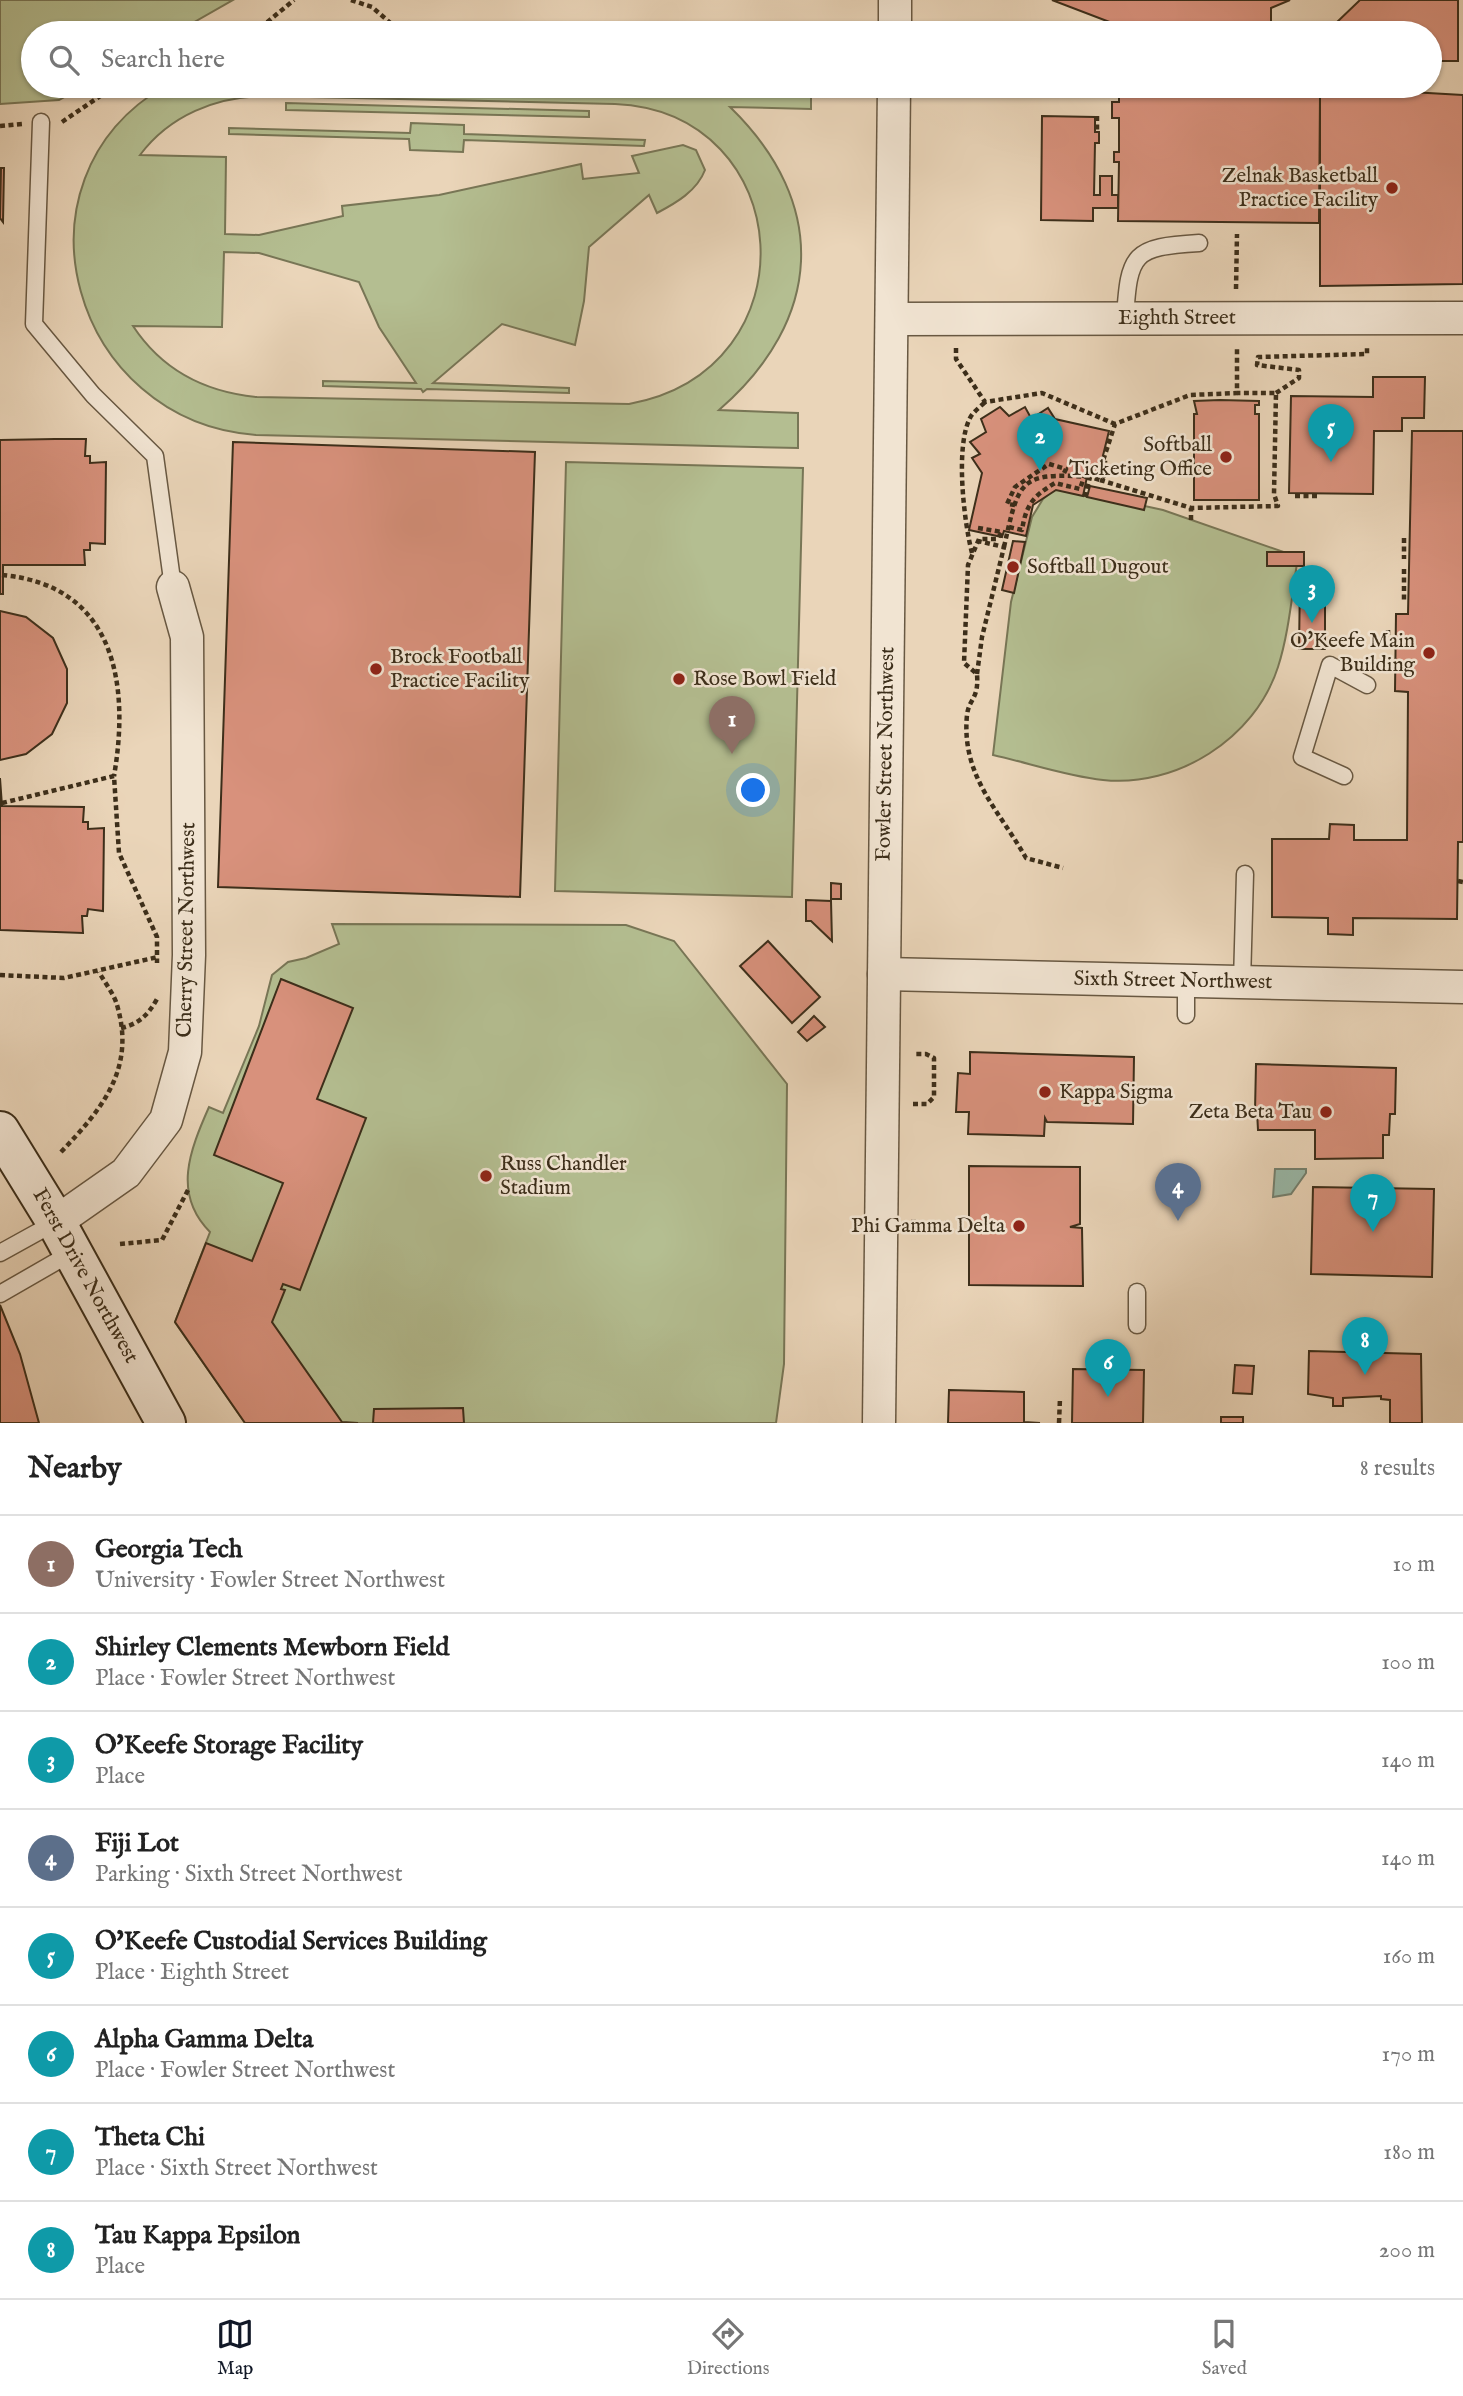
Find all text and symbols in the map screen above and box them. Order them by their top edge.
search box [21,21,1442,98]
icon: search [45,41,83,79]
text: Search here [101,43,225,76]
place label: Zelnak Basketball Practice Facility [1222,163,1379,214]
marker: Zelnak Basketball Practice Facility [1384,180,1400,196]
street label: Eighth Street [1118,305,1236,332]
pin: 5 [1308,404,1354,462]
pin: 2 [1017,413,1063,471]
place label: Softball Ticketing Office [1069,432,1212,483]
marker: Softball Ticketing Office [1218,449,1234,465]
place label: Softball Dugout [1027,554,1169,581]
marker: Softball Dugout [1005,559,1021,575]
pin: 3 [1289,565,1335,623]
place label: O'Keefe Main Building [1290,628,1416,679]
place label: Brock Football Practice Facility [390,644,530,695]
marker: O'Keefe Main Building [1421,645,1437,661]
street label: Fowler Street Northwest [871,646,901,862]
marker: Brock Football Practice Facility [368,661,384,677]
place label: Rose Bowl Field [693,666,837,693]
marker: Rose Bowl Field [671,671,687,687]
pin: 1 [709,696,755,754]
your location [736,773,770,807]
street label: Cherry Street Northwest [172,822,202,1038]
street label: Sixth Street Northwest [1073,966,1273,996]
place label: Kappa Sigma [1059,1079,1174,1106]
marker: Kappa Sigma [1037,1084,1053,1100]
place label: Zeta Beta Tau [1189,1099,1312,1126]
marker: Zeta Beta Tau [1318,1104,1334,1120]
place label: Russ Chandler Stadium [500,1151,627,1202]
pin: 4 [1155,1163,1201,1221]
marker: Russ Chandler Stadium [478,1168,494,1184]
pin: 7 [1350,1174,1396,1232]
street label: Ferst Drive Northwest [26,1184,144,1368]
place label: Phi Gamma Delta [851,1213,1006,1240]
marker: Phi Gamma Delta [1011,1218,1027,1234]
pin: 8 [1342,1317,1388,1375]
pin: 6 [1085,1339,1131,1397]
text: Nearby [28,1450,121,1488]
text: 8 results [1360,1454,1435,1483]
text: Georgia Tech [95,1533,243,1566]
text: 1 [47,1550,55,1579]
text: 10 m [1392,1550,1435,1579]
text: University · Fowler Street Northwest [95,1566,445,1595]
text: Shirley Clements Mewborn Field [95,1631,449,1664]
text: 2 [46,1648,56,1677]
text: 100 m [1381,1648,1435,1677]
text: Place · Fowler Street Northwest [95,1664,395,1693]
text: O'Keefe Storage Facility [95,1729,363,1762]
text: 3 [47,1746,55,1775]
text: 140 m [1381,1746,1435,1775]
text: Place [95,1762,145,1791]
text: Fiji Lot [95,1827,179,1860]
text: 4 [45,1844,57,1873]
text: 140 m [1381,1844,1435,1873]
text: Parking · Sixth Street Northwest [95,1860,403,1889]
text: O'Keefe Custodial Services Building [95,1925,487,1958]
text: 5 [47,1942,55,1971]
text: 160 m [1383,1942,1435,1971]
text: Place · Eighth Street [95,1958,289,1987]
text: Alpha Gamma Delta [95,2023,313,2056]
text: 6 [46,2040,56,2069]
text: 170 m [1382,2040,1435,2069]
text: Place · Fowler Street Northwest [95,2056,395,2085]
text: Theta Chi [95,2121,205,2154]
text: 7 [46,2138,56,2167]
text: 180 m [1383,2138,1435,2167]
text: Place · Sixth Street Northwest [95,2154,378,2183]
text: Tau Kappa Epsilon [95,2219,300,2252]
text: 8 [46,2236,56,2265]
text: 200 m [1379,2236,1435,2265]
text: Place [95,2252,145,2281]
tab: Map [216,2315,254,2381]
tab: Directions [687,2315,769,2381]
tab: Saved [1202,2315,1247,2381]

